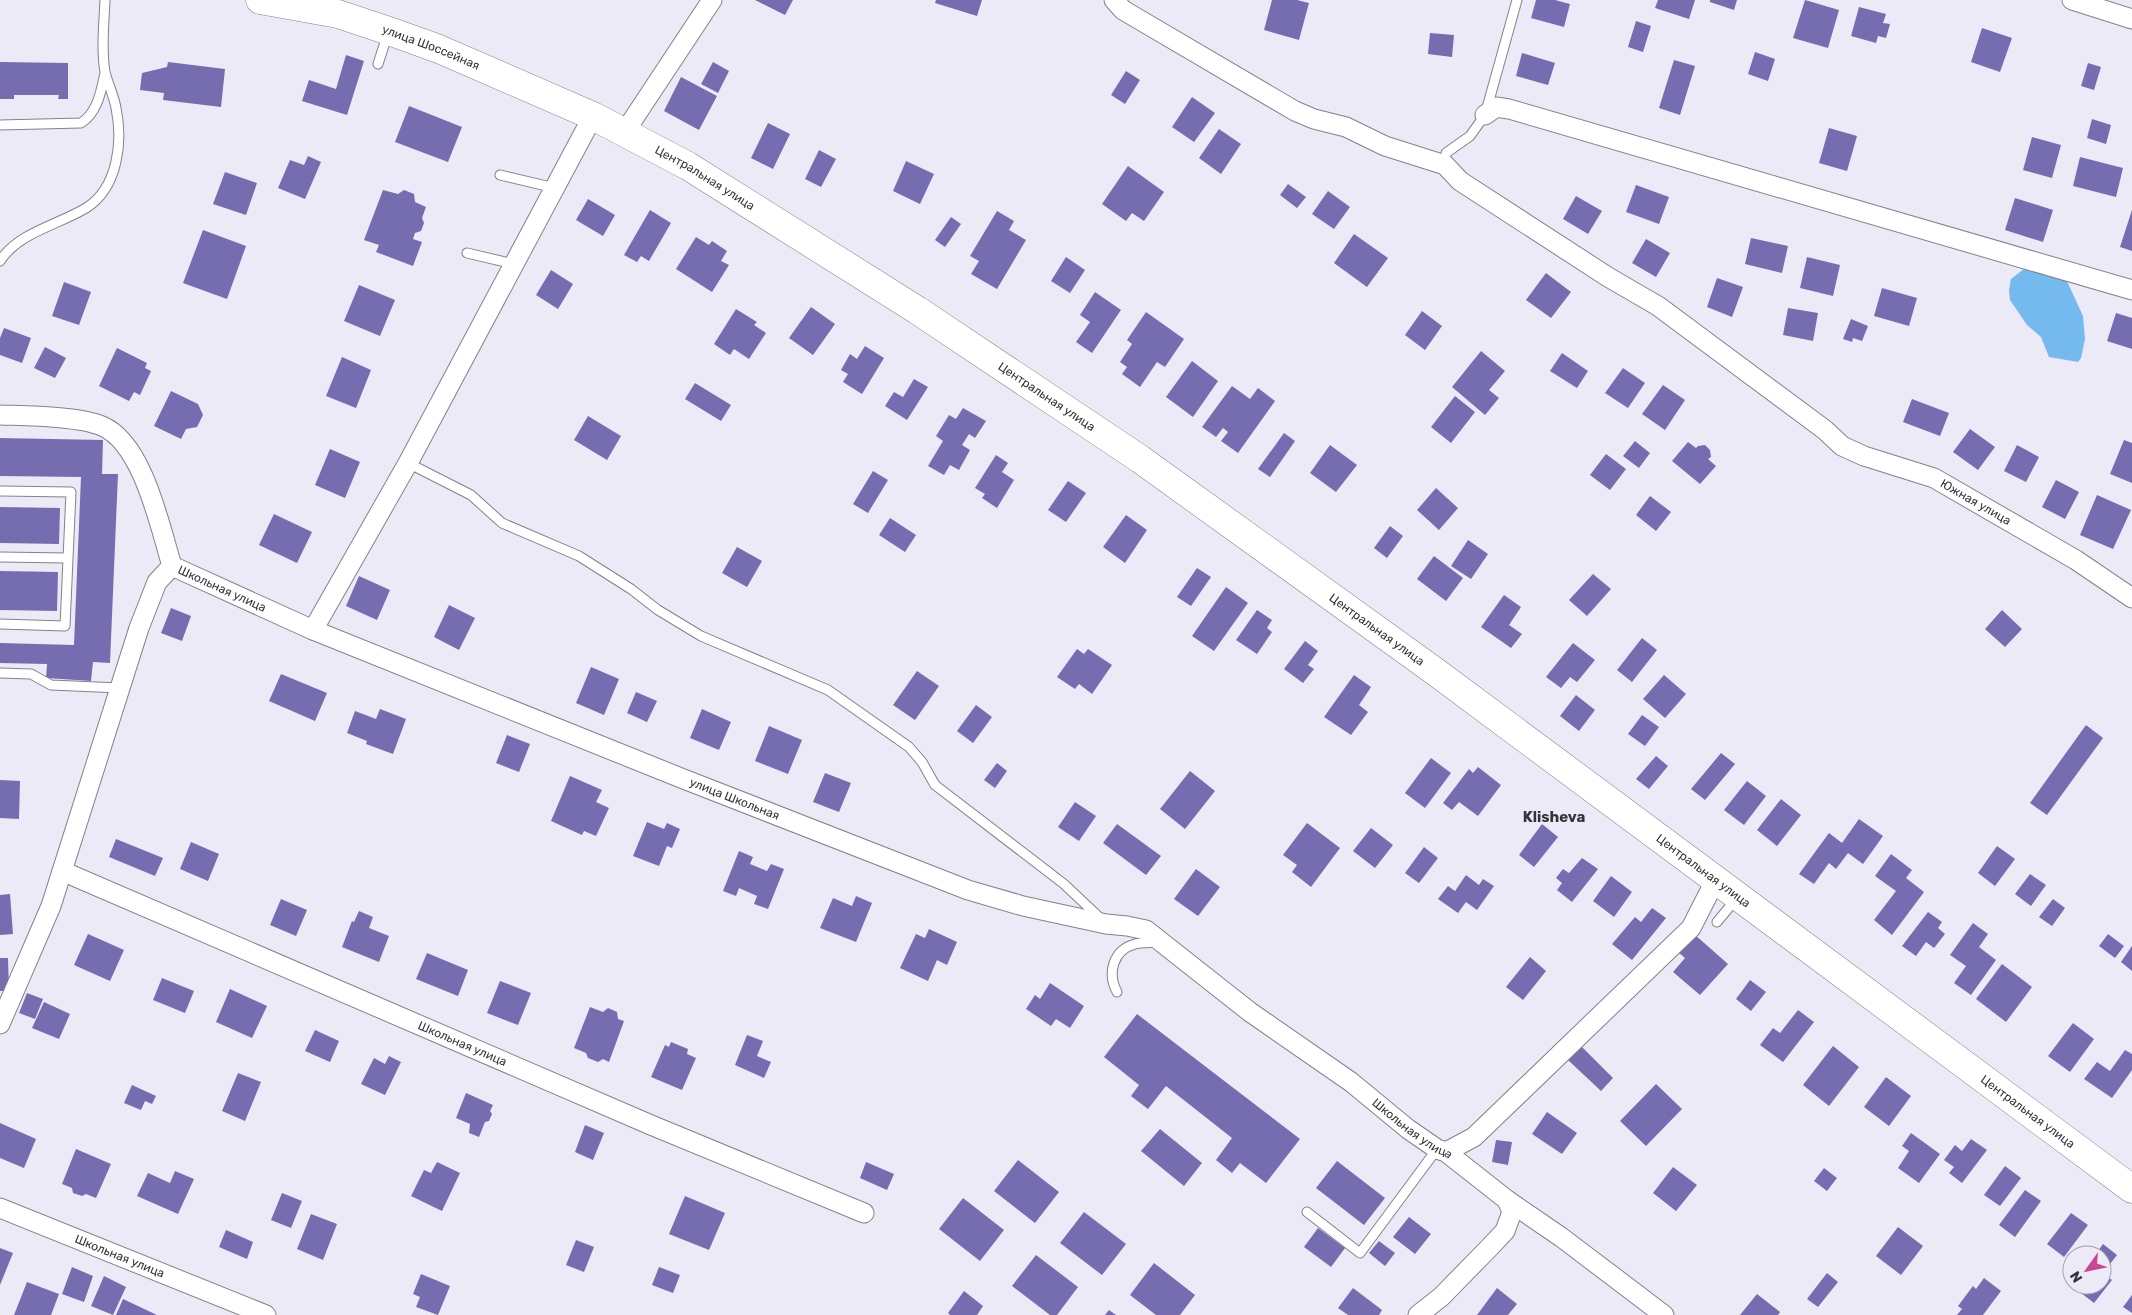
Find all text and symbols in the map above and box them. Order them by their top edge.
street label: улица Шоссейная [380,22,482,73]
street label: Центральная улица [653,143,757,213]
street label: Центральная улица [996,359,1098,434]
street label: Южная улица [1938,476,2013,528]
street label: Школьная улица [176,563,268,615]
street label: Центральная улица [1327,591,1427,668]
street label: улица Школьная [688,775,782,823]
district label: Klisheva [1523,808,1585,826]
street label: Центральная улица [1654,831,1753,910]
street label: Школьная улица [416,1018,509,1069]
street label: Центральная улица [1978,1072,2078,1151]
street label: Школьная улица [1369,1095,1455,1162]
street label: Школьная улица [73,1232,167,1280]
north arrow [2062,1245,2112,1295]
text: N [2067,1268,2086,1286]

